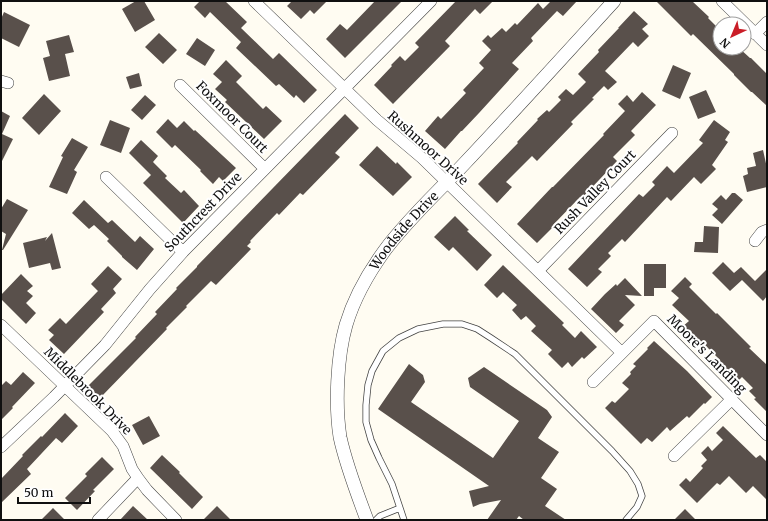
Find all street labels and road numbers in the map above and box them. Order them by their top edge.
street label: Foxmoor Court [192,77,272,157]
street label: Rushmoor Drive [384,107,472,189]
street label: Rush Valley Court [551,146,639,238]
street label: Southcrest Drive [161,168,245,255]
street label: Woodside Drive [365,187,442,274]
street label: Moore's Landing [664,311,750,397]
street label: Middlebrook Drive [41,344,136,439]

